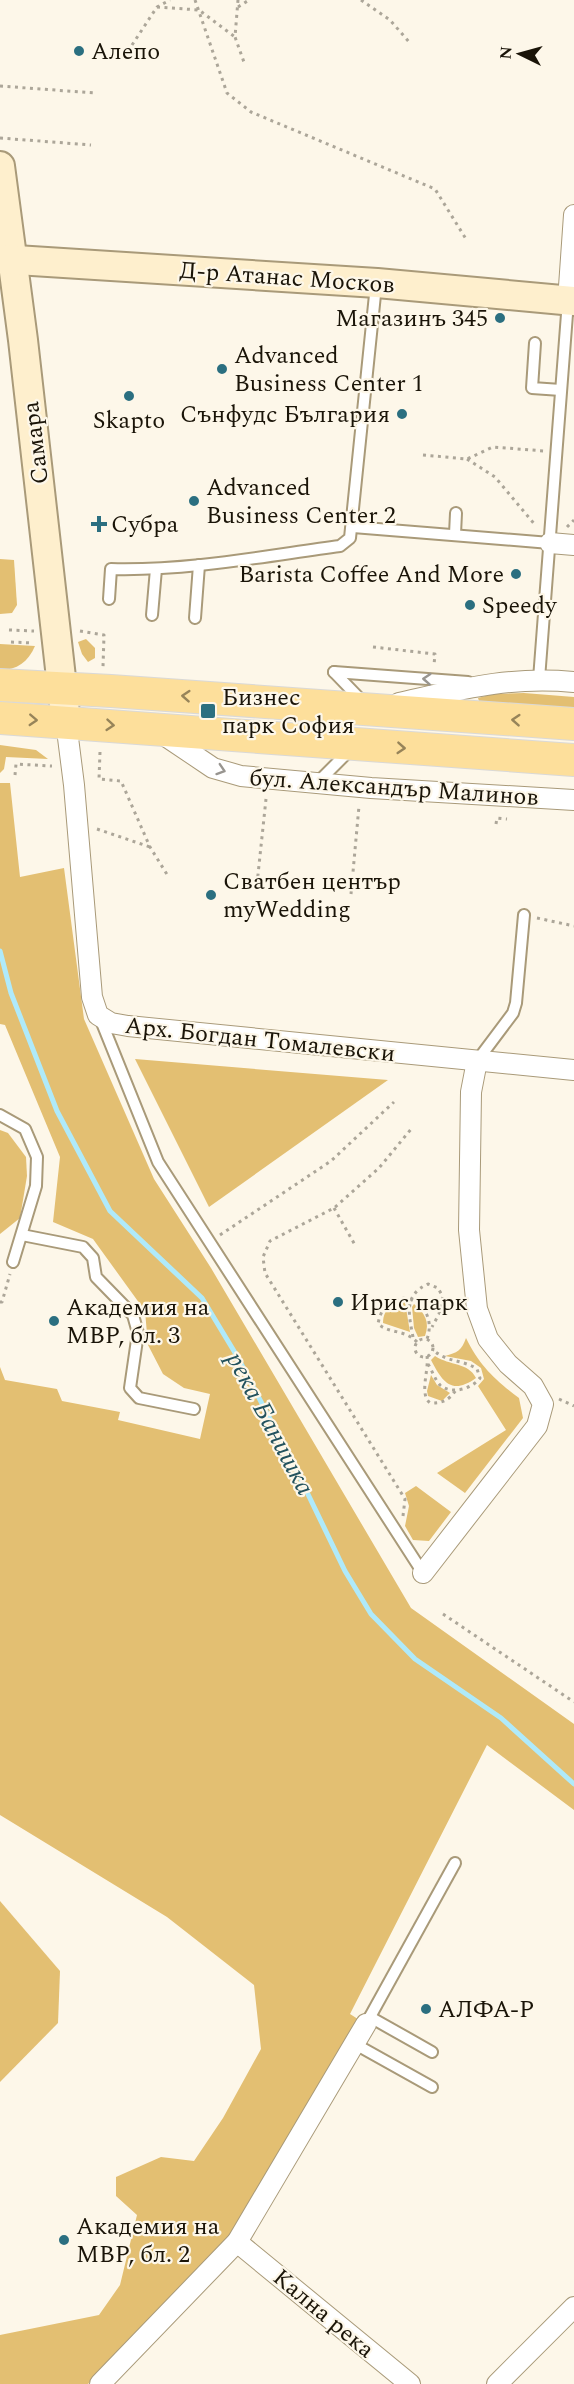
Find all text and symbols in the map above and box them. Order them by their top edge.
north arrow [490,24,550,84]
place label: Алепо [91,34,160,70]
marker: Алепо [72,44,86,58]
text: N [494,45,519,60]
street label: Д-р Атанас Москов [178,253,396,303]
place label: Магазинъ 345 [335,301,488,337]
marker: Магазинъ 345 [493,311,507,325]
place label: Advanced Business Center 1 [234,338,424,402]
marker: Advanced Business Center 1 [215,362,229,376]
marker: Skapto [122,389,136,403]
place label: Сънфудс България [180,397,390,433]
street label: Самара [13,399,59,486]
place label: Skapto [93,403,165,439]
marker: Сънфудс България [395,407,409,421]
place label: Advanced Business Center 2 [206,470,396,534]
marker: Advanced Business Center 2 [187,494,201,508]
place label: Субра [111,507,179,543]
marker: Субра [92,517,106,531]
place label: Barista Coffee And More [239,557,504,593]
marker: Barista Coffee And More [509,567,523,581]
place label: Speedy [482,588,558,624]
marker: Speedy [463,598,477,612]
one-way arrow [423,673,432,686]
place label: Бизнес парк София [222,680,355,744]
one-way arrow [182,690,191,703]
marker: Бизнес парк София [199,702,217,720]
one-way arrow [29,713,38,726]
one-way arrow [511,714,520,727]
one-way arrow [106,718,115,731]
one-way arrow [396,741,405,754]
street label: бул. Александър Малинов [248,760,540,816]
one-way arrow [215,763,226,776]
place label: Сватбен център myWedding [223,864,401,928]
marker: Сватбен център myWedding [204,888,218,902]
street label: Арх. Богдан Томалевски [123,1008,397,1072]
place label: Ирис парк [350,1285,468,1321]
place label: Академия на МВР, бл. 3 [66,1290,210,1354]
marker: Ирис парк [331,1295,345,1309]
marker: Академия на МВР, бл. 3 [47,1314,61,1328]
water label: река Банишка [215,1344,325,1502]
place label: АЛФА-Р [438,1992,534,2028]
marker: АЛФА-Р [419,2002,433,2016]
place label: Академия на МВР, бл. 2 [76,2209,220,2273]
marker: Академия на МВР, бл. 2 [57,2233,71,2247]
street label: Кална река [264,2260,382,2367]

